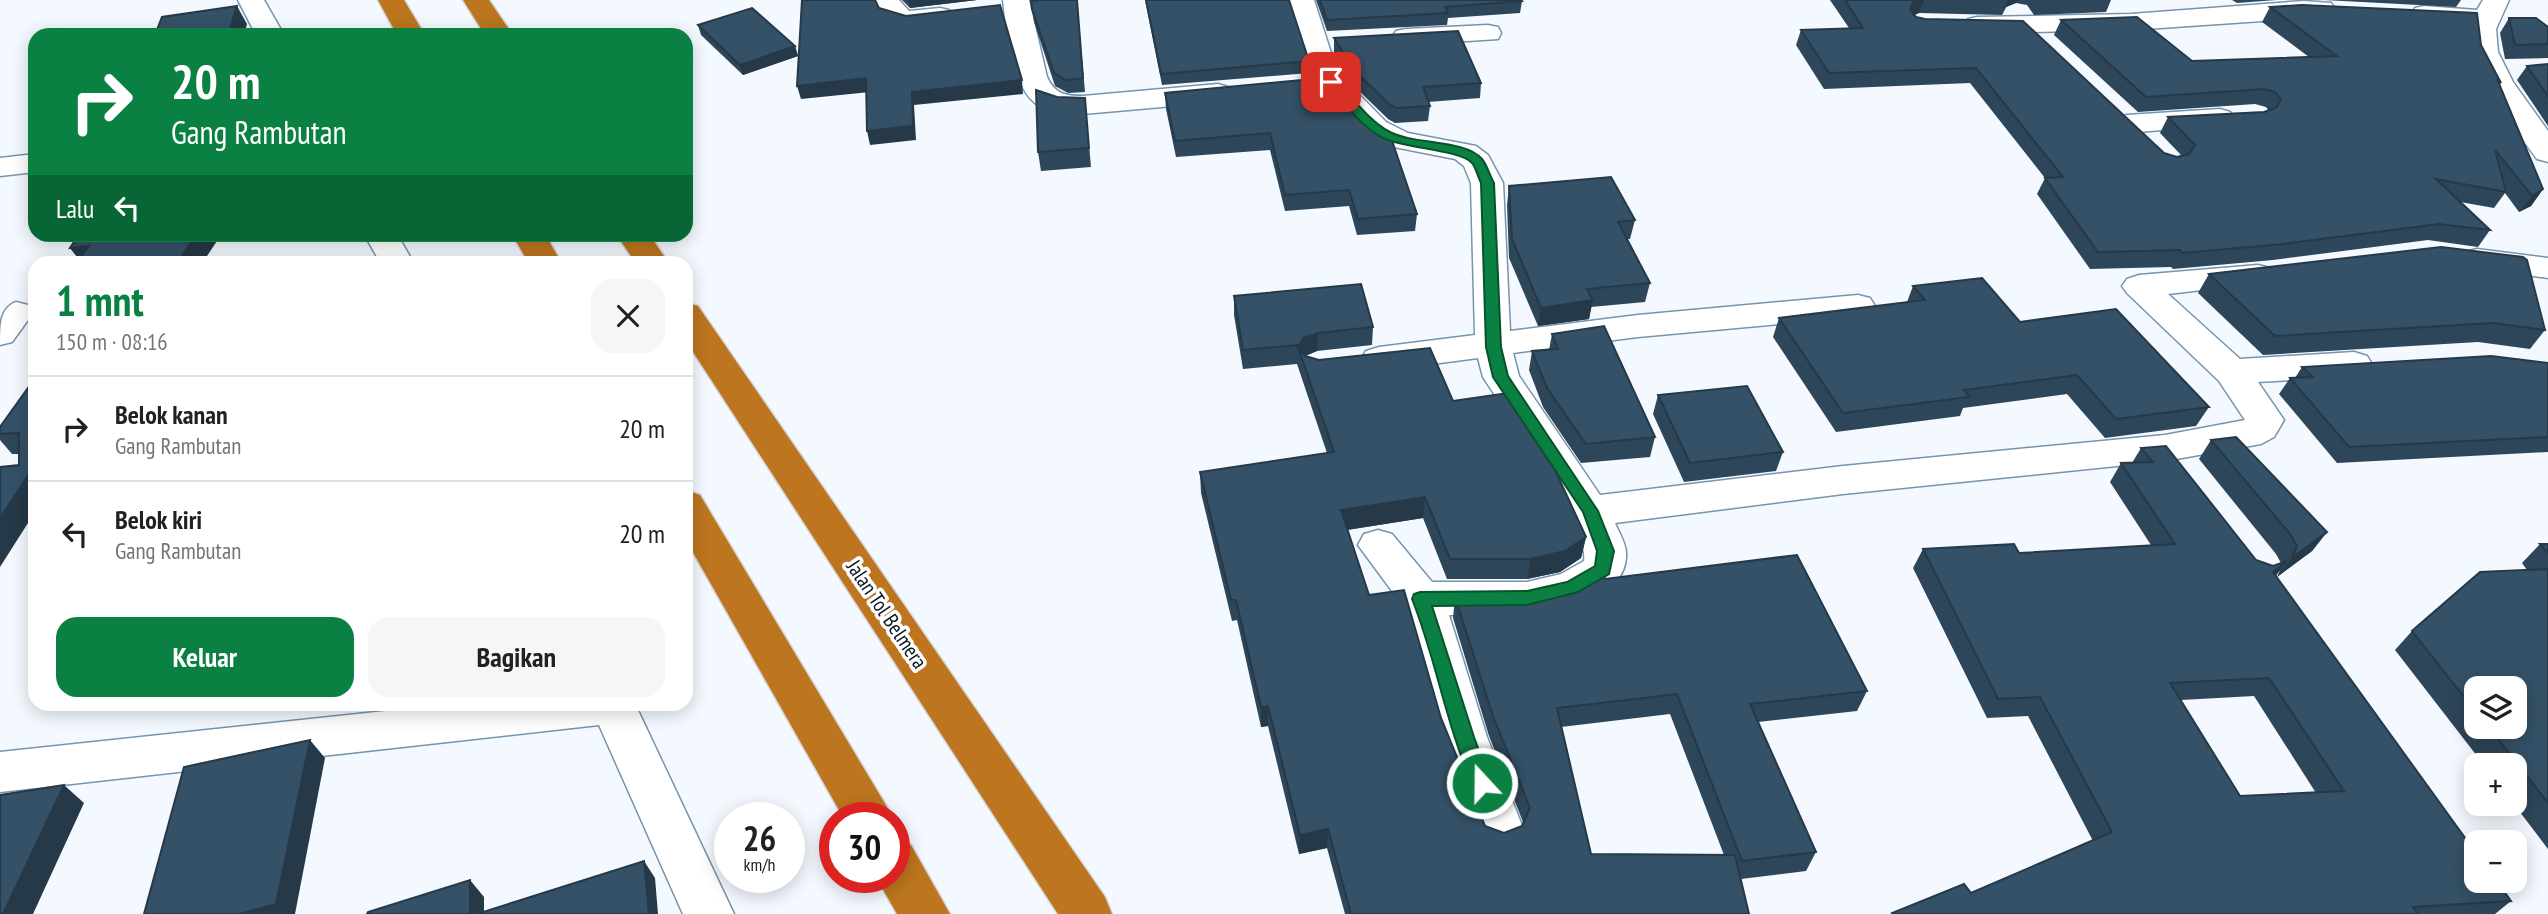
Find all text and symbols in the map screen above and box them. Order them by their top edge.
text: 20 m [171,49,260,113]
pin [1301,52,1361,112]
icon: right [56,56,147,147]
icon: arrive [1312,63,1350,101]
text: Gang Rambutan [171,111,347,153]
icon: left [108,189,146,227]
text: Lalu [56,192,94,225]
text: 1 mnt [56,273,144,328]
button: close [591,279,665,353]
text: 150 m · 08:16 [56,327,168,356]
text: Belok kanan [115,398,228,431]
icon: right [56,410,94,448]
text: 20 m [619,412,665,445]
text: Gang Rambutan [115,431,241,460]
text: Belok kiri [115,503,202,536]
icon: left [56,515,94,553]
text: 20 m [619,517,665,550]
text: Gang Rambutan [115,536,241,565]
street label: Jalan Tol Belmera [840,554,933,674]
button: Keluar [56,617,354,697]
button: Bagikan [368,617,665,697]
map controls [2464,676,2527,893]
button: layers [2464,676,2527,739]
position arrow [1445,746,1519,820]
button: + [2464,753,2527,816]
speed limit sign: 30 [819,802,910,893]
text: 26 [743,815,776,861]
button: − [2464,830,2527,893]
text: km/h [744,853,775,876]

